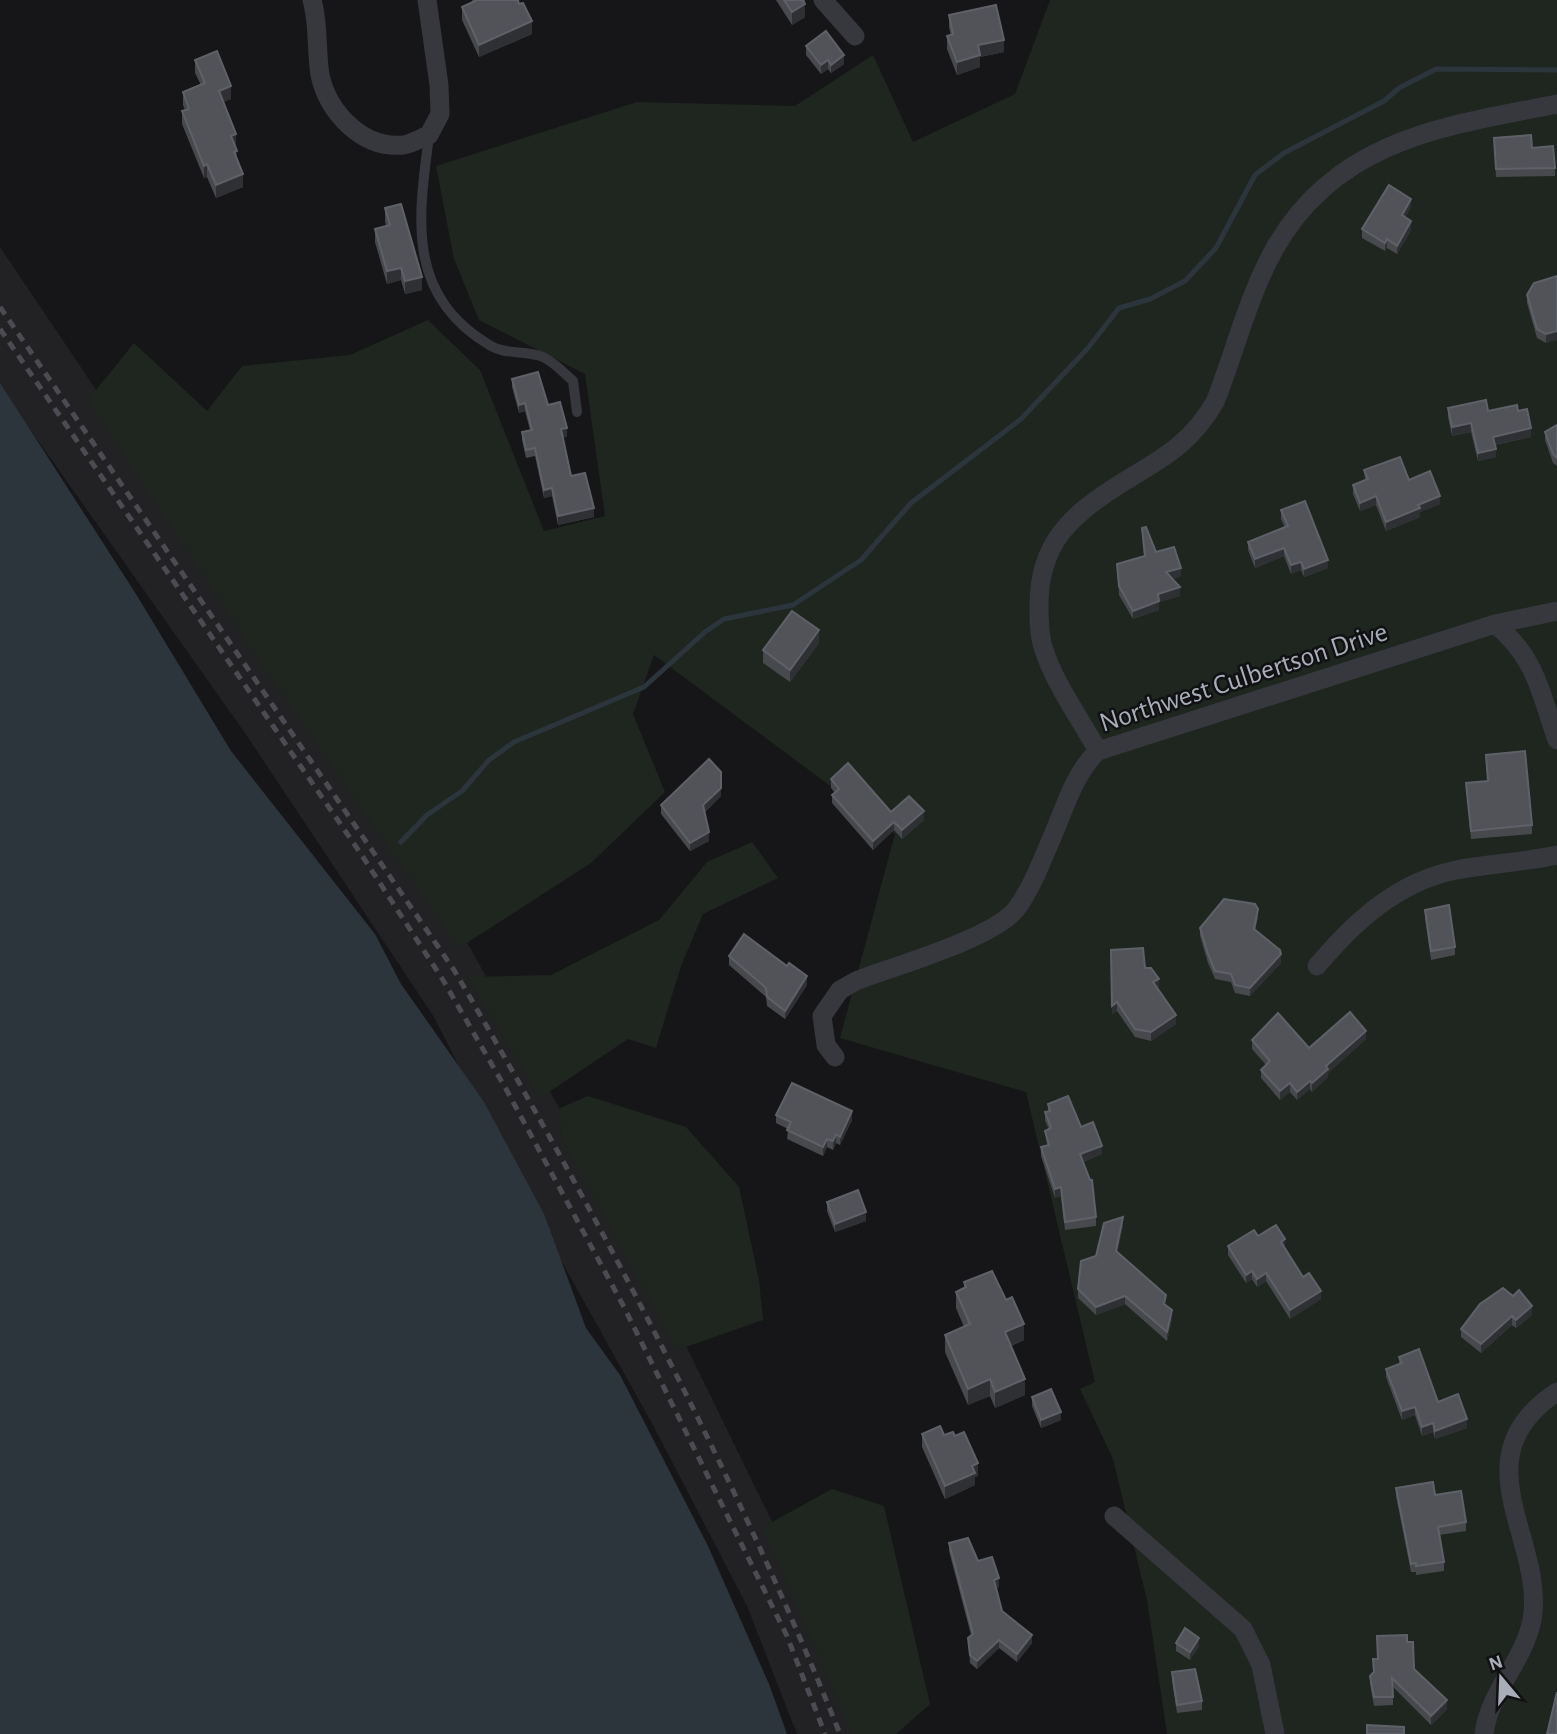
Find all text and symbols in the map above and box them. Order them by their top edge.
street label: Northwest Culbertson Drive [1096,618,1391,738]
north arrow [1466,1643,1536,1713]
text: N [1487,1652,1505,1674]

